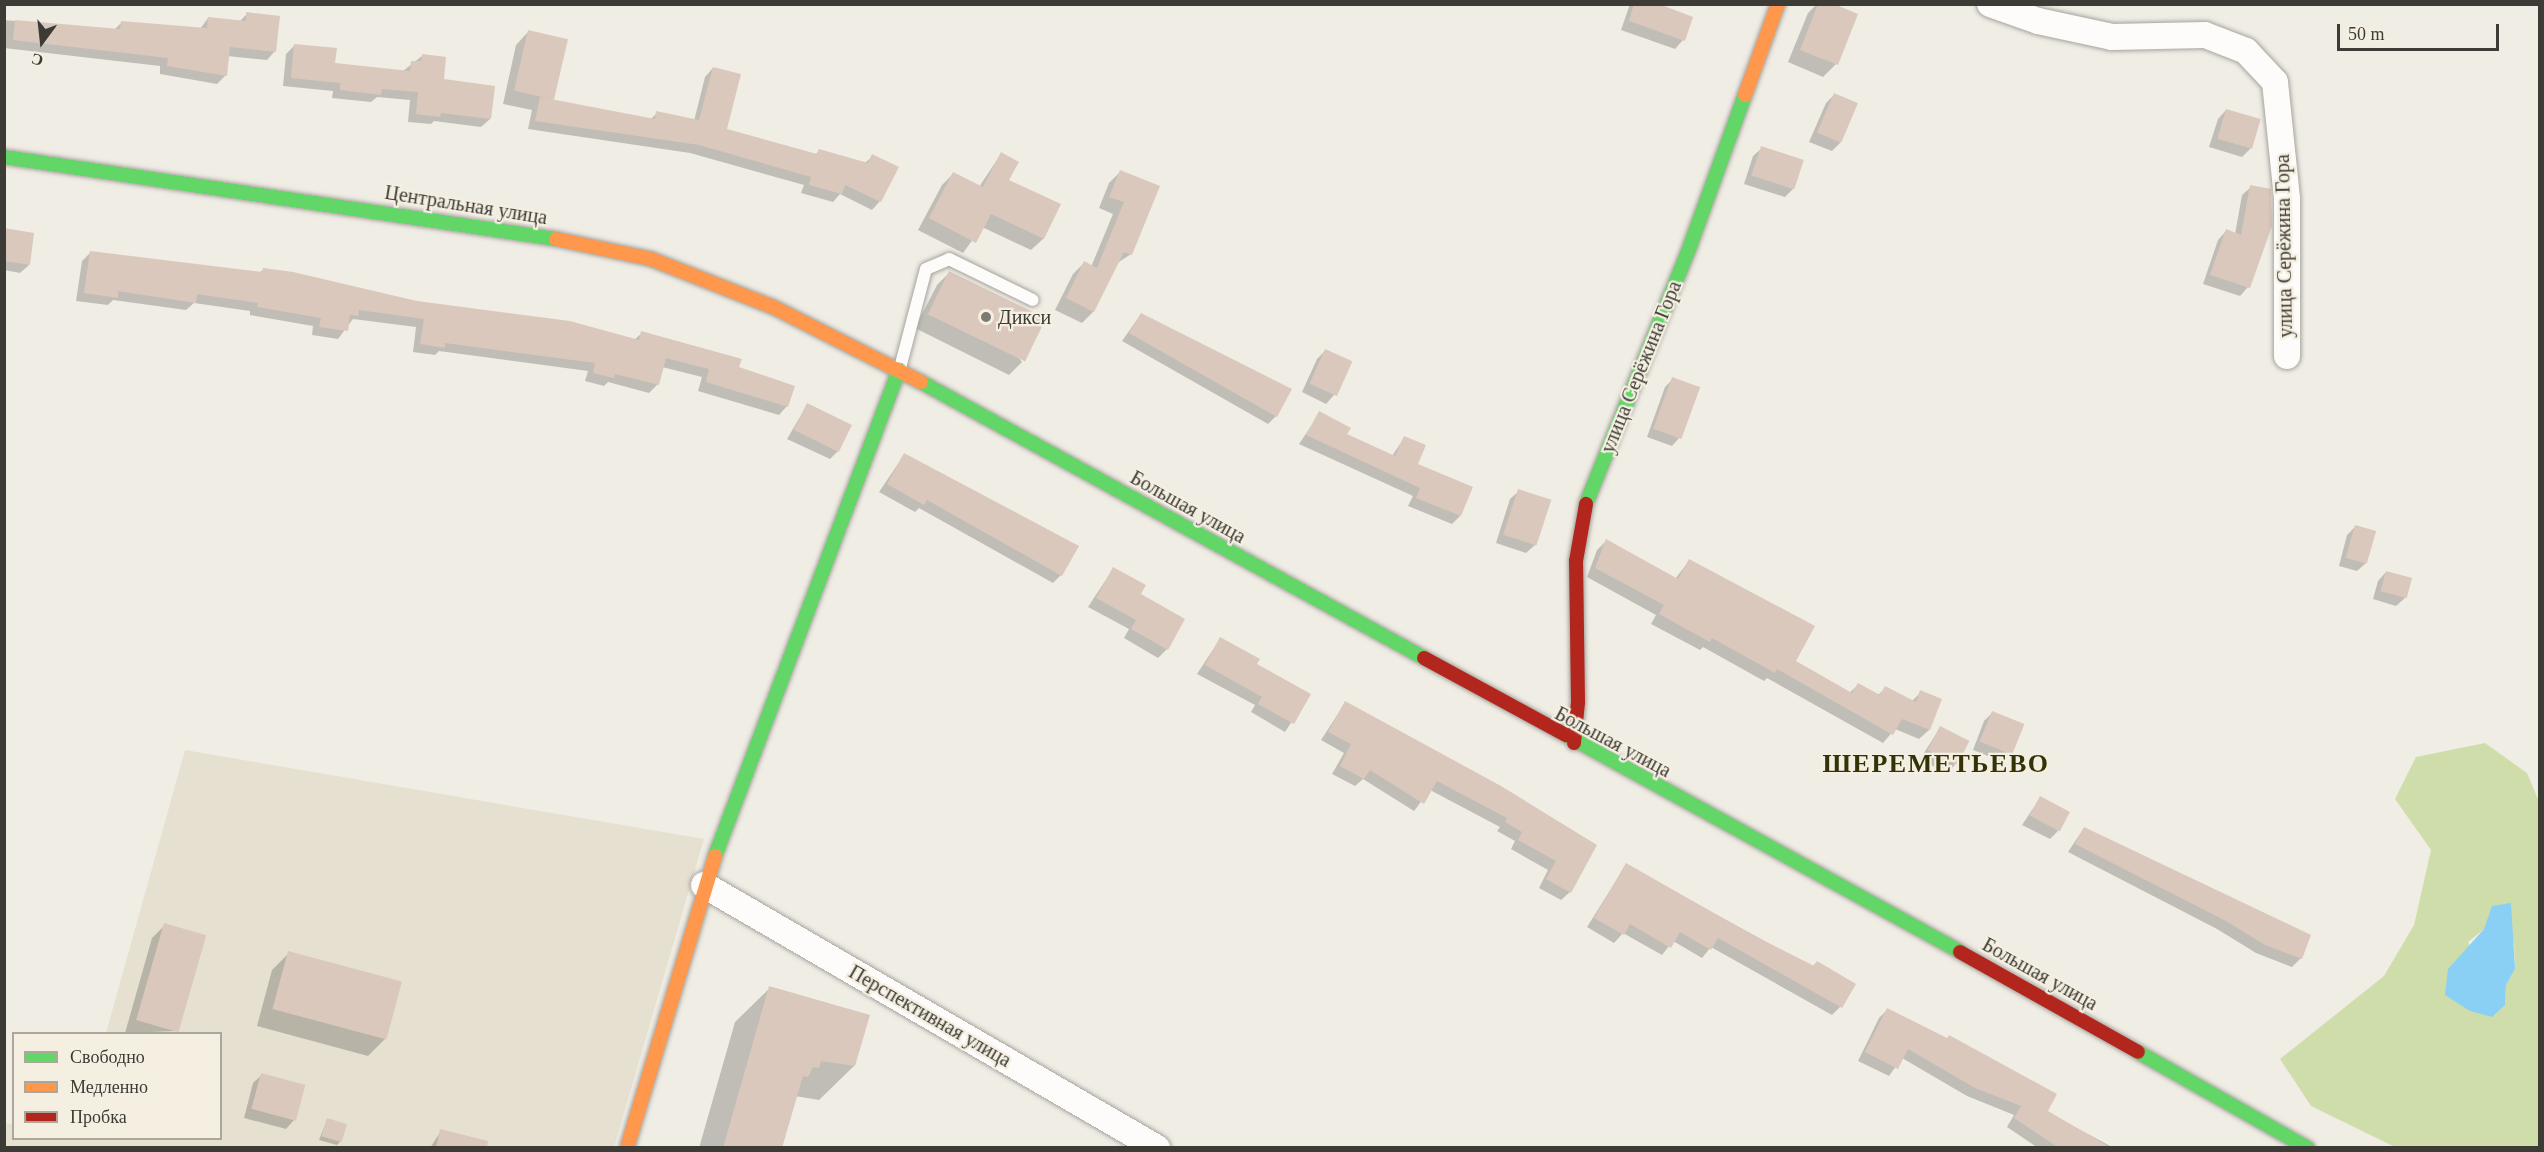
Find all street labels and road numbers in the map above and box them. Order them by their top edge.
street label: улица Серёжина Гора [2270,154,2298,338]
street label: Центральная улица [383,180,549,230]
street label: улица Серёжина Гора [1596,277,1686,457]
street label: Большая улица [1126,465,1250,549]
street label: Большая улица [1551,701,1675,783]
street label: Большая улица [1978,932,2102,1016]
street label: Перспективная улица [845,960,1015,1072]

